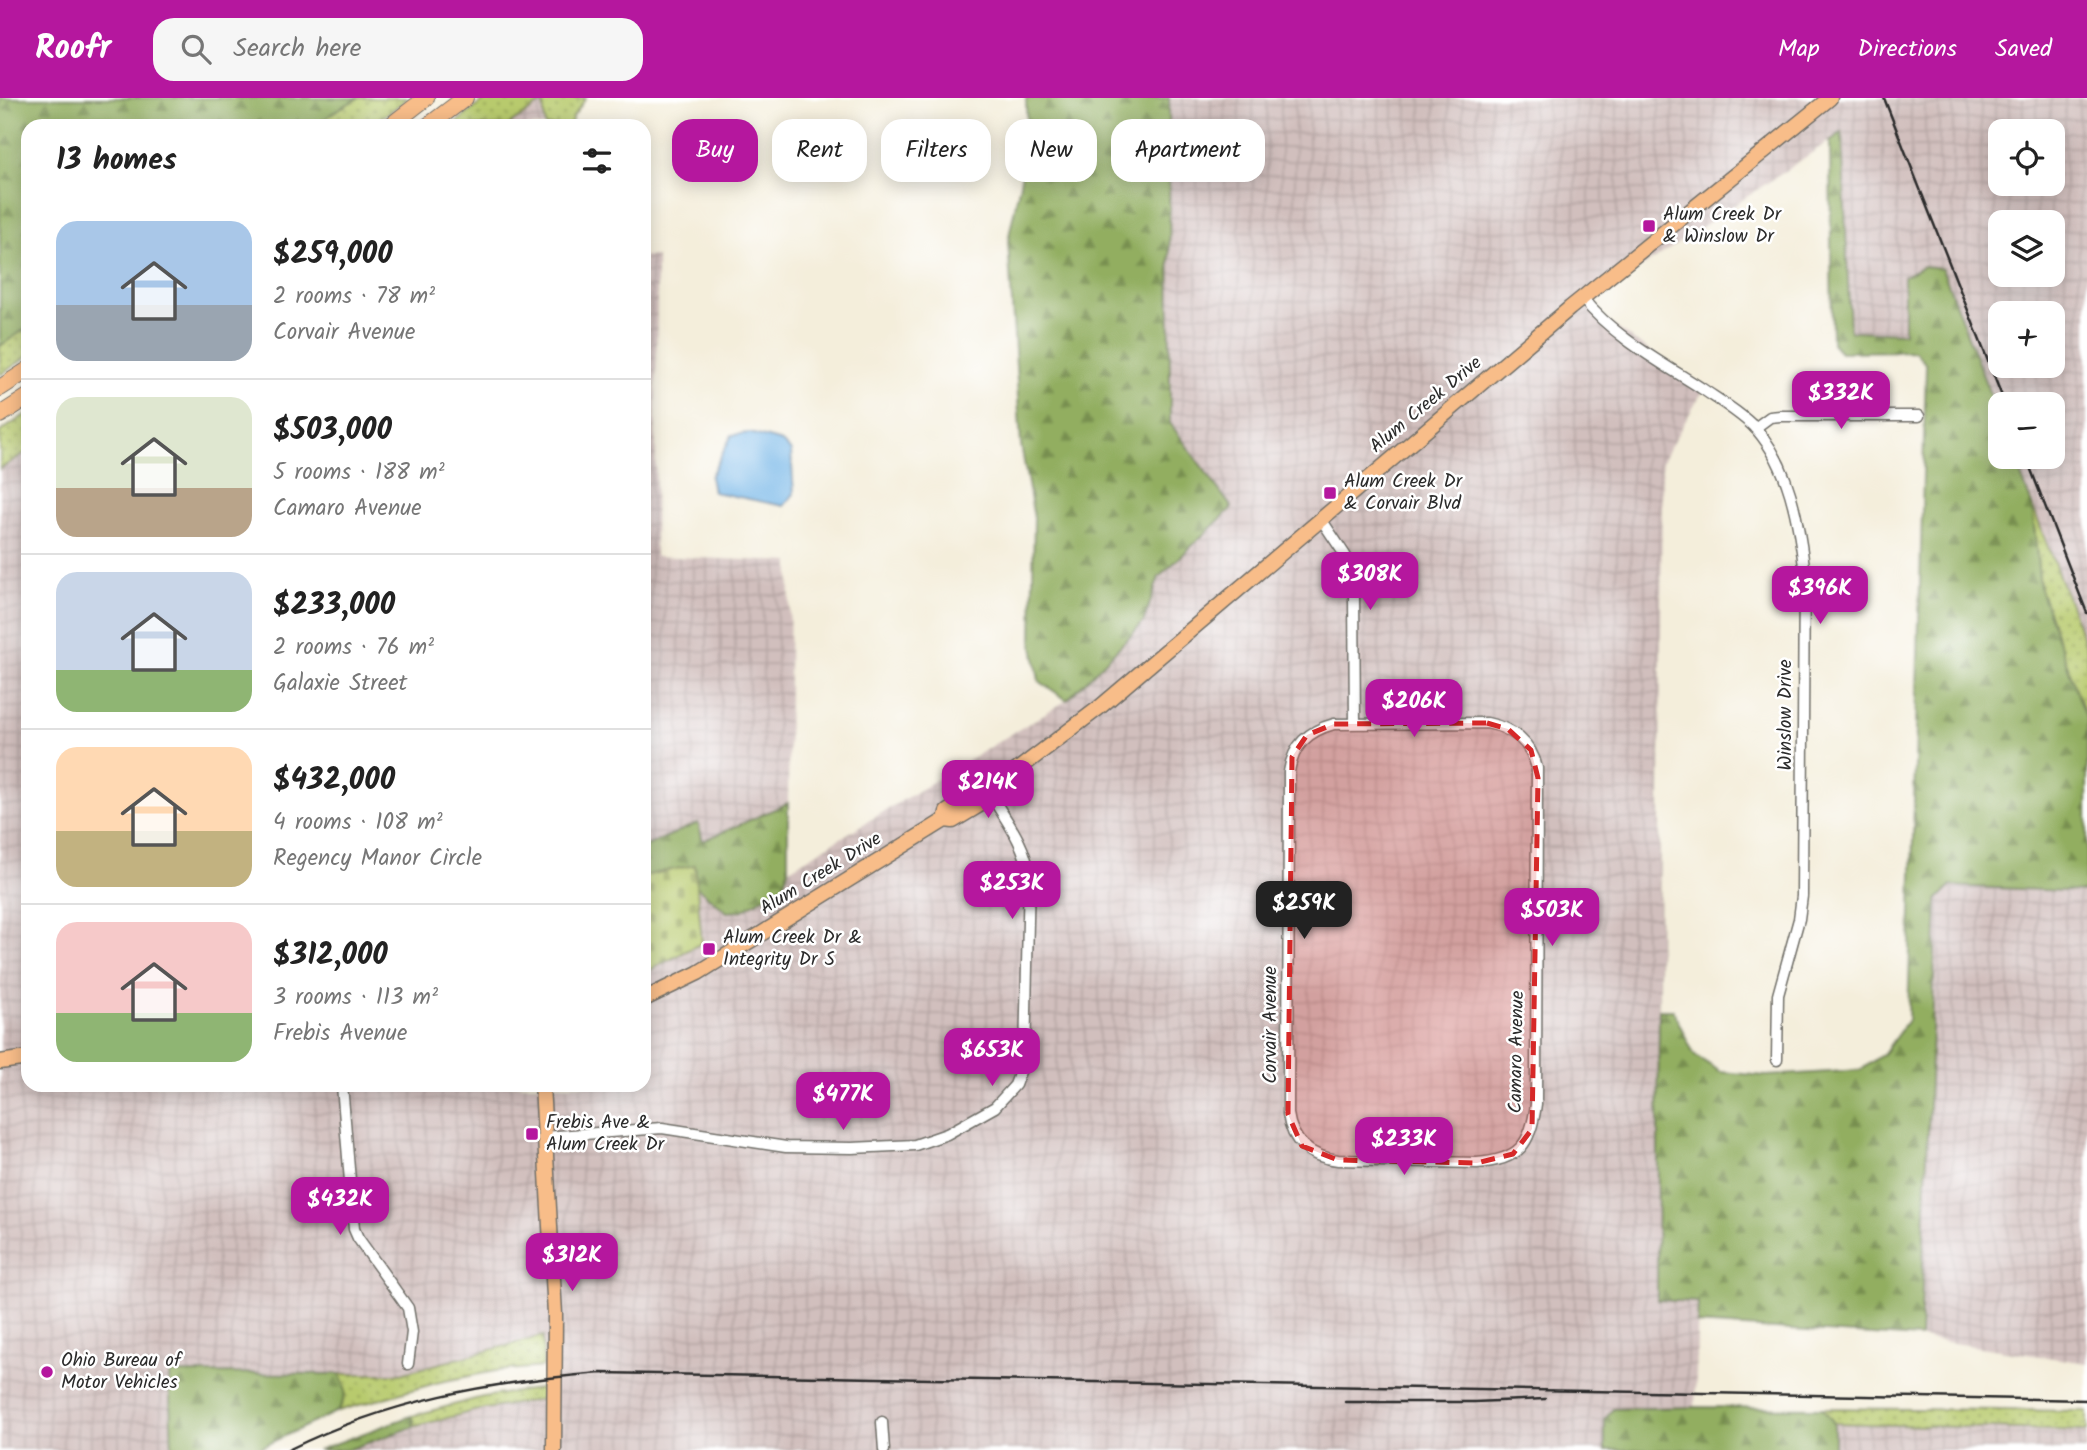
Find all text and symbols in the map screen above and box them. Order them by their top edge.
search box [153,18,643,81]
text: Roofr [35,23,111,76]
text: Search here [233,28,361,70]
icon: search [177,30,215,68]
text: Map [1778,30,1820,69]
text: Directions [1858,30,1957,69]
text: Saved [1995,30,2052,69]
chip: Buy [672,119,758,182]
chip: Rent [772,119,867,182]
chip: Filters [881,119,991,182]
chip: New [1005,119,1097,182]
chip: Apartment [1111,119,1265,182]
map controls [1988,119,2065,469]
button: locate [1988,119,2065,196]
text: 13 homes [56,137,177,185]
icon: filters [578,142,616,180]
place label: Alum Creek Dr & Winslow Dr [1663,200,1783,252]
button: layers [1988,210,2065,287]
marker: Alum Creek Dr & Winslow Dr [1641,218,1657,234]
text: $259,000 [273,231,393,279]
icon: home [112,249,196,333]
text: 2 rooms · 78 m² [273,279,435,315]
button: + [1988,301,2065,378]
text: Corvair Avenue [273,315,415,351]
street label: Alum Creek Drive [1363,349,1489,461]
pin: $332K [1792,372,1890,431]
text: $332K [1808,376,1874,412]
button: − [1988,392,2065,469]
text: $503,000 [273,407,392,455]
icon: home [112,425,196,509]
text: 5 rooms · 188 m² [273,455,445,491]
place label: Alum Creek Dr & Corvair Blvd [1344,467,1464,519]
marker: Alum Creek Dr & Corvair Blvd [1322,485,1338,501]
text: Camaro Avenue [273,491,422,527]
pin: $308K [1321,552,1419,612]
text: $308K [1337,557,1403,593]
pin: $396K [1771,566,1869,626]
text: $396K [1788,571,1852,607]
text: $233,000 [273,582,395,630]
icon: home [112,600,196,684]
text: 2 rooms · 76 m² [273,630,434,666]
street label: Winslow Drive [1771,659,1801,770]
text: Galaxie Street [273,666,407,702]
pin: $206K [1365,680,1463,739]
text: $206K [1381,684,1447,720]
text: $432,000 [273,757,395,805]
pin: $214K [939,760,1037,820]
text: $214K [958,765,1018,801]
icon: home [112,775,196,859]
text: 4 rooms · 108 m² [273,805,443,841]
street label: Alum Creek Drive [754,824,888,924]
text: Regency Manor Circle [273,841,482,877]
pin: $253K [963,862,1061,921]
text: $253K [979,866,1045,902]
pin: $259K [1255,882,1353,941]
text: $259K [1272,886,1336,922]
pin: $503K [1503,888,1601,948]
text: $503K [1520,893,1584,929]
place label: Alum Creek Dr & Integrity Dr S [723,923,862,975]
text: $312,000 [273,932,388,980]
marker: Alum Creek Dr & Integrity Dr S [701,941,717,957]
icon: home [112,950,196,1034]
street label: Corvair Avenue [1256,966,1286,1084]
text: 3 rooms · 113 m² [273,980,438,1016]
street label: Camaro Avenue [1501,990,1533,1114]
text: Frebis Avenue [273,1016,407,1052]
pin: $653K [943,1028,1041,1088]
text: $653K [960,1033,1024,1069]
pin: $477K [794,1072,892,1132]
text: $477K [812,1077,874,1113]
place label: Frebis Ave & Alum Creek Dr [546,1108,666,1160]
pin: $233K [1355,1118,1453,1177]
text: $233K [1371,1122,1437,1158]
marker: Frebis Ave & Alum Creek Dr [524,1126,540,1142]
pin: $432K [291,1178,389,1237]
text: $432K [307,1182,373,1218]
pin: $312K [523,1234,621,1293]
text: $312K [542,1238,602,1274]
place label: Ohio Bureau of Motor Vehicles [61,1346,183,1398]
marker: Ohio Bureau of Motor Vehicles [39,1364,55,1380]

